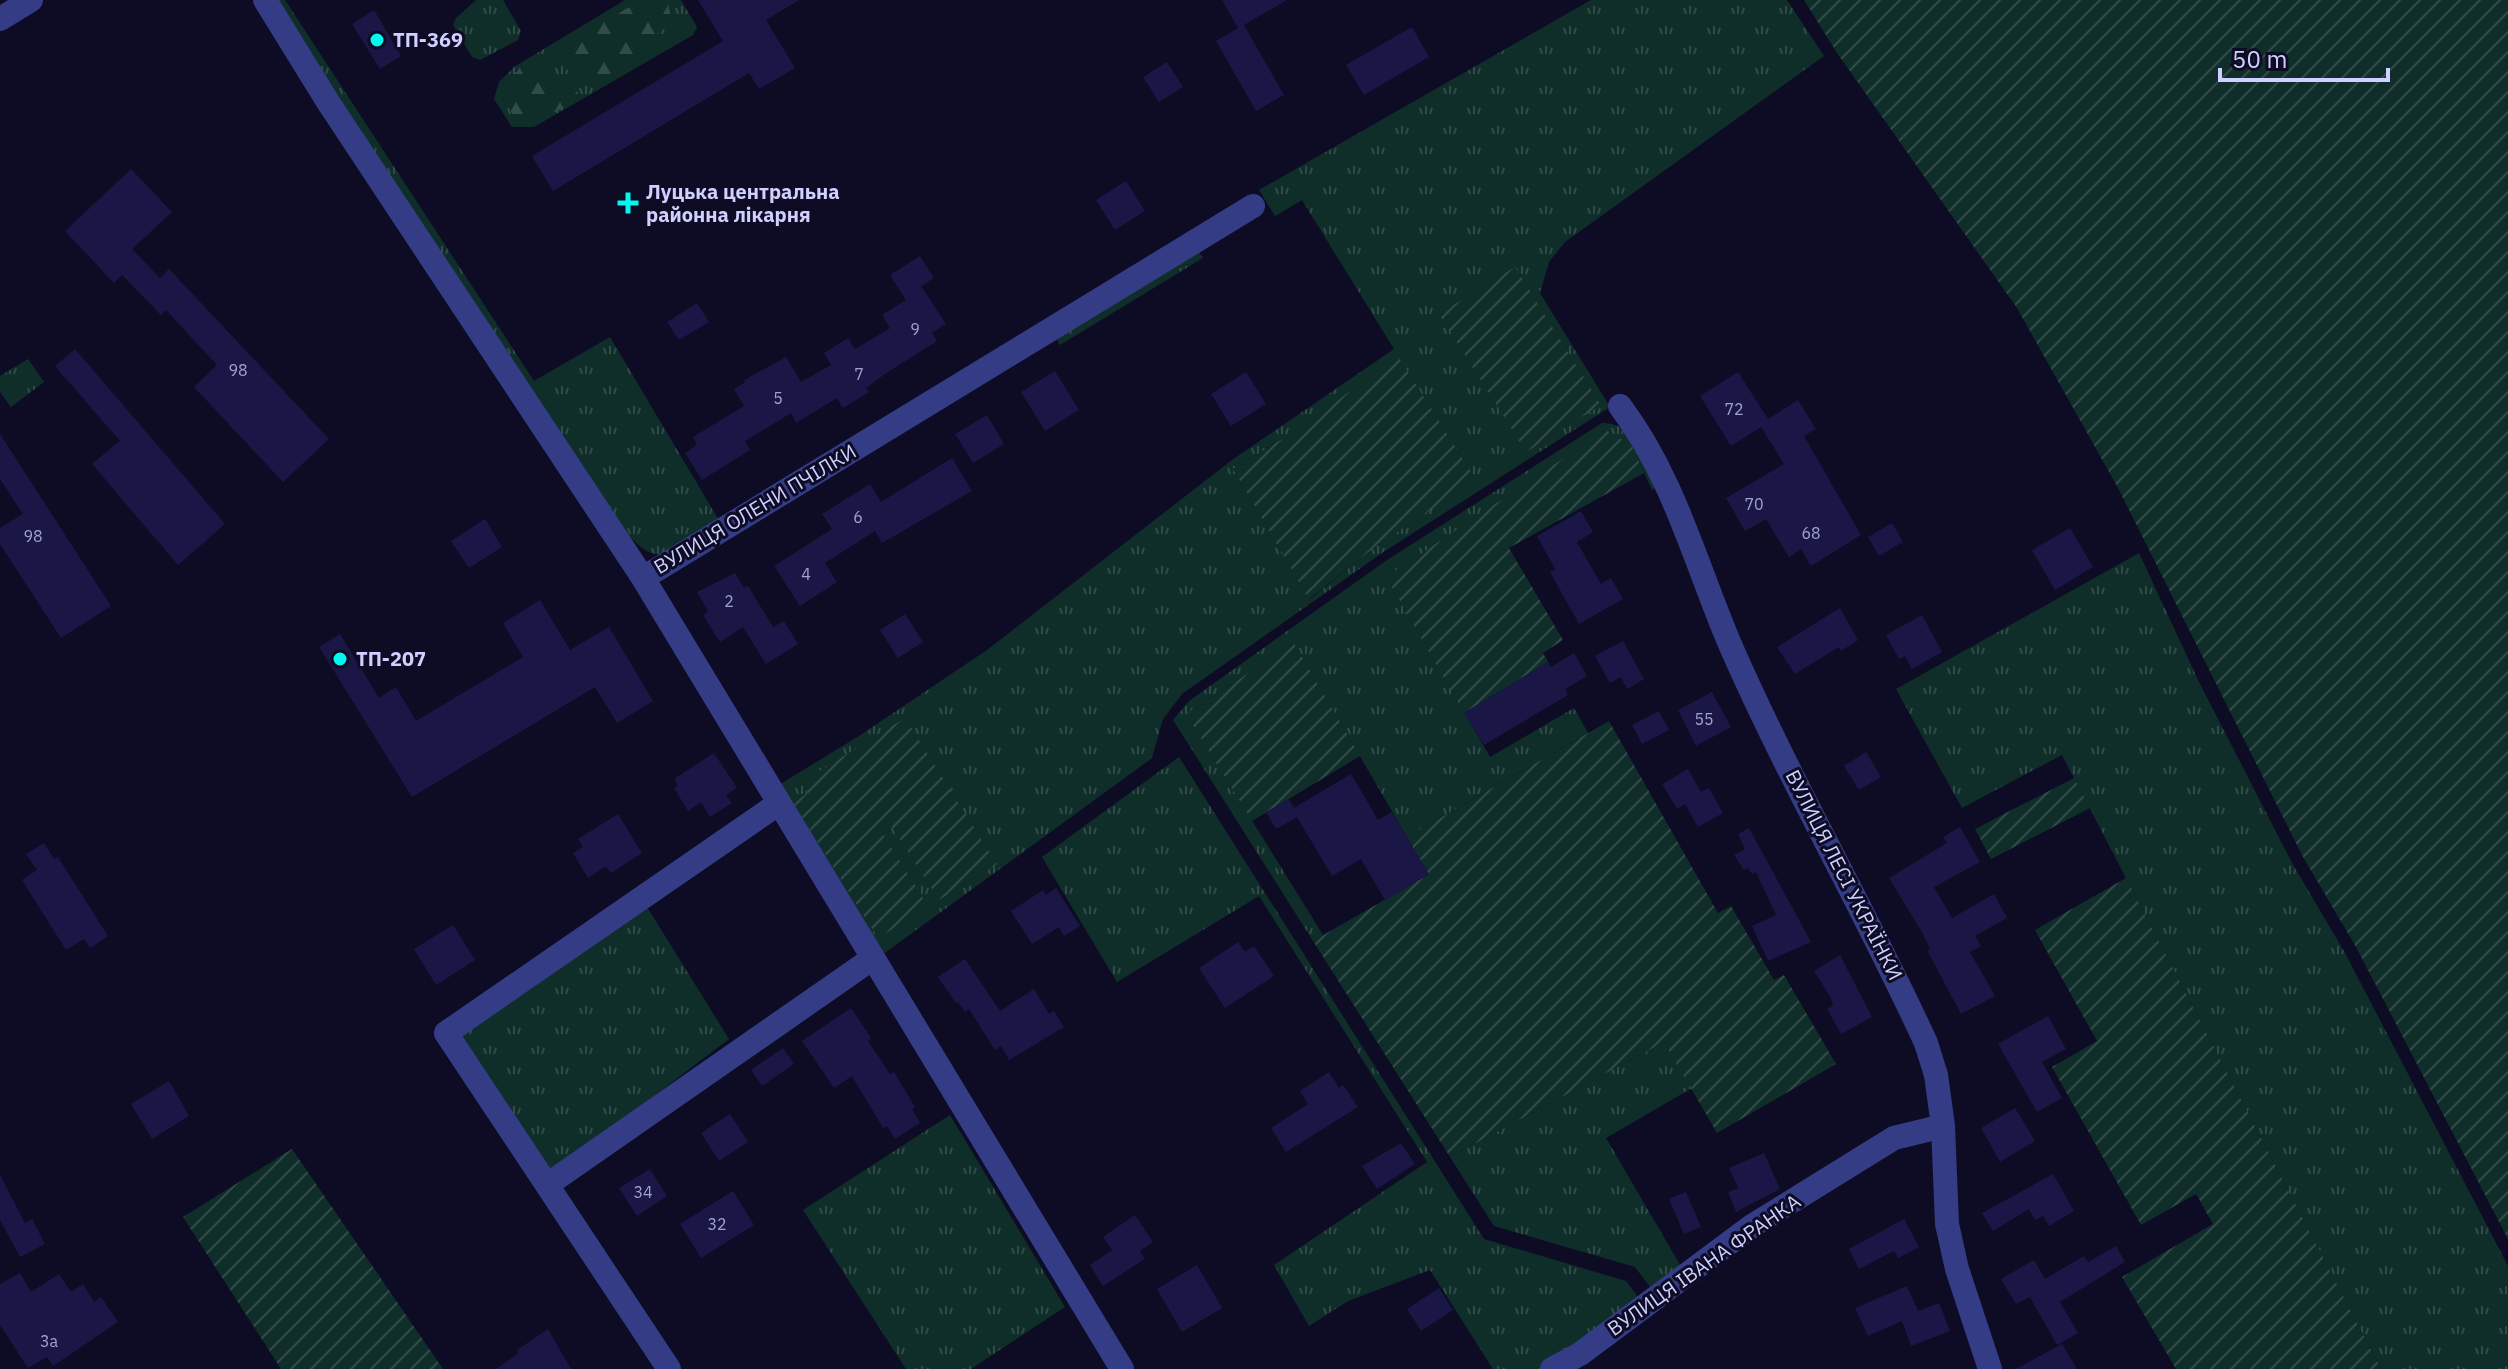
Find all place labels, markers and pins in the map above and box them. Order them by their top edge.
place label: ТП-369 [393,26,463,53]
marker: ТП-369 [368,31,386,49]
place label: Луцька центральна районна лікарня [646,178,840,228]
marker: Луцька центральна районна лікарня [617,192,639,214]
place label: ТП-207 [356,645,426,672]
marker: ТП-207 [331,650,349,668]

